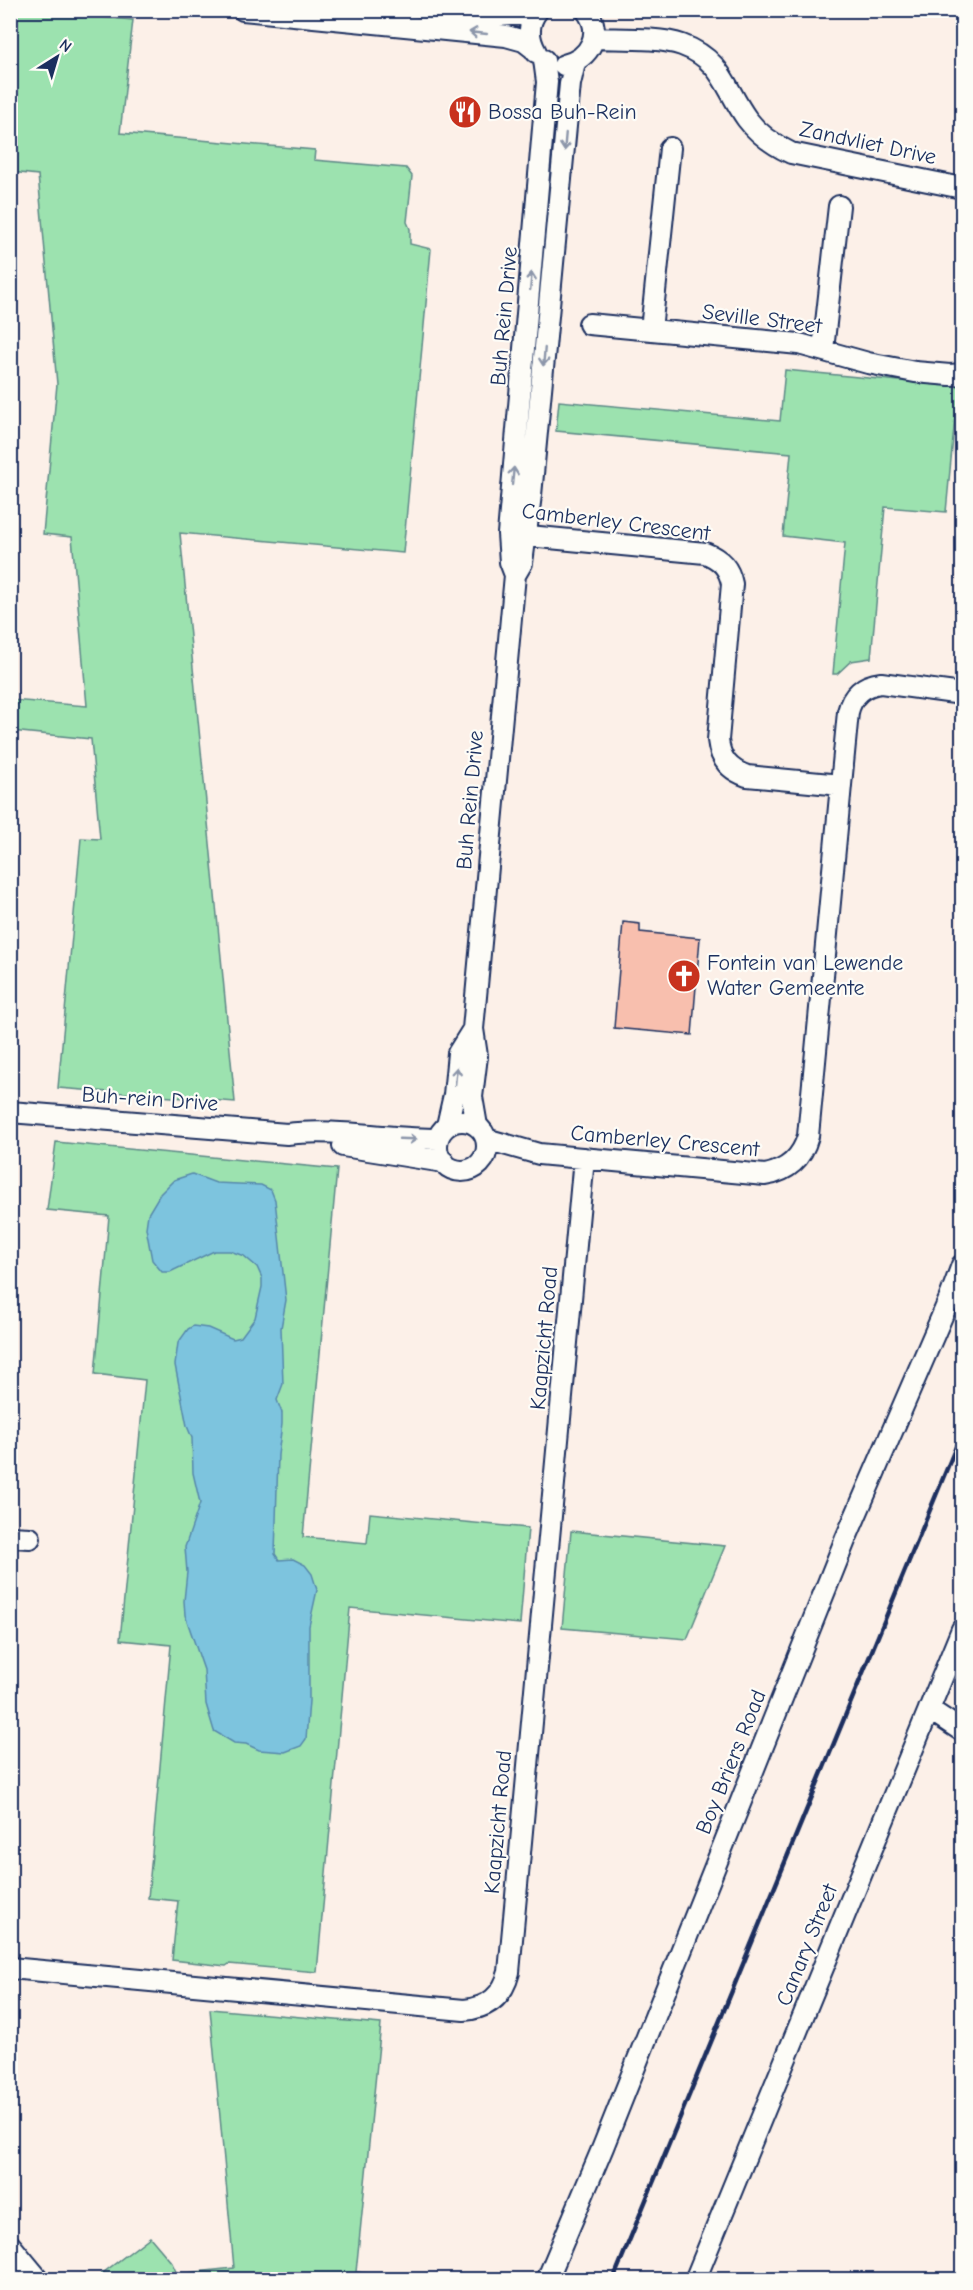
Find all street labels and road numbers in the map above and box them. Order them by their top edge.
street label: Zandvliet Drive [797,116,939,170]
street label: Buh Rein Drive [485,245,523,387]
street label: Seville Street [701,299,824,339]
street label: Camberley Crescent [520,498,712,547]
street label: Buh Rein Drive [451,729,489,871]
street label: Buh-rein Drive [81,1081,219,1117]
street label: Camberley Crescent [569,1120,761,1162]
street label: Kaapzicht Road [525,1265,563,1411]
street label: Boy Briers Road [690,1686,772,1838]
street label: Kaapzicht Road [479,1749,517,1895]
street label: Canary Street [771,1879,844,2010]

